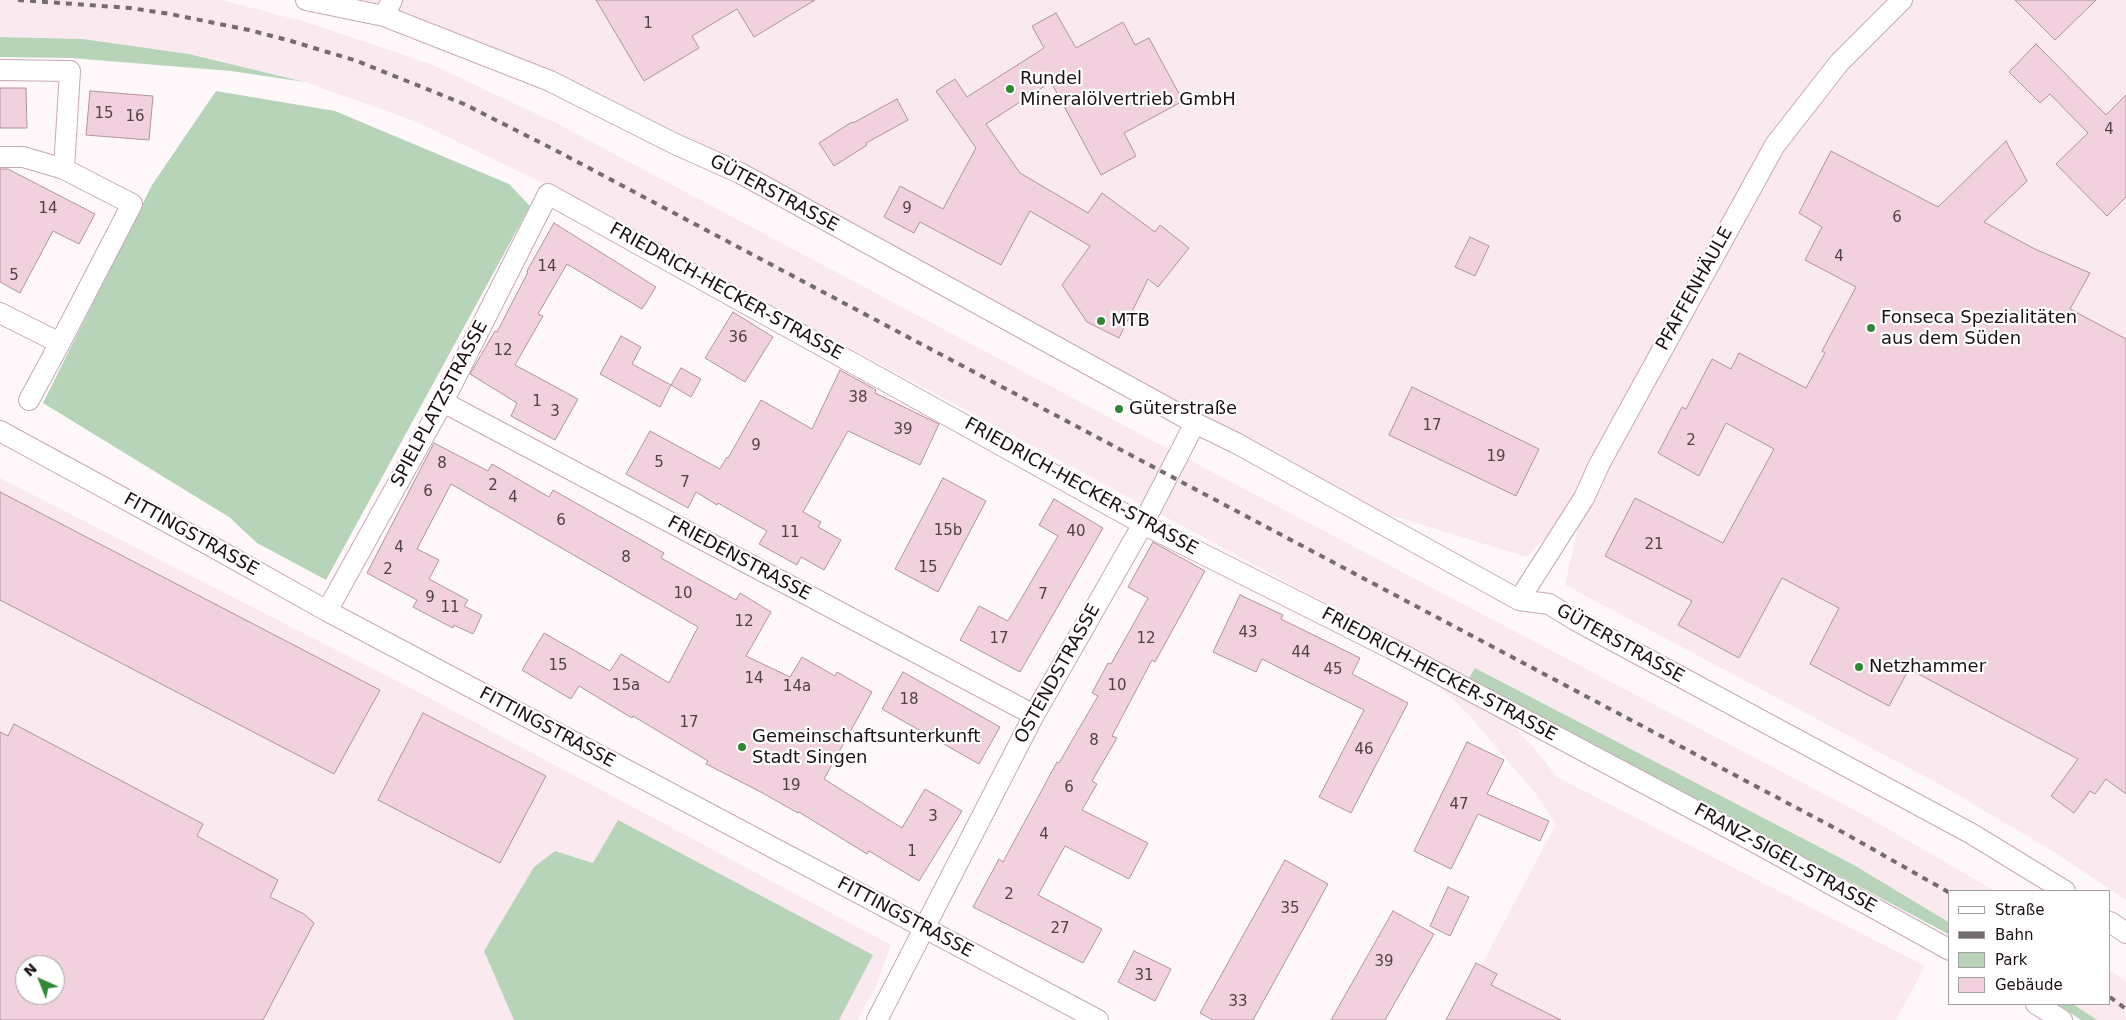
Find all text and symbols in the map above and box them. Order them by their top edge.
house number: 1 [643,15,653,33]
place label: Rundel Mineralölvertrieb GmbH [1020,68,1236,110]
marker: Rundel Mineralölvertrieb GmbH [1004,83,1016,95]
house number: 15 [94,105,114,123]
house number: 16 [125,108,145,126]
house number: 4 [2104,121,2114,139]
street label: GÜTERSTRASSE [706,151,842,237]
house number: 14 [38,200,58,218]
house number: 9 [902,200,912,218]
house number: 6 [1892,209,1902,227]
street label: FRIEDRICH-HECKER-STRASSE [606,219,846,365]
street label: PFAFFENHÄULE [1652,223,1738,355]
house number: 4 [1834,248,1844,266]
house number: 14 [537,258,557,276]
house number: 5 [9,267,19,285]
place label: Fonseca Spezialitäten aus dem Süden [1881,307,2077,350]
place label: MTB [1111,310,1150,332]
marker: MTB [1095,315,1107,327]
street label: SPIELPLATZSTRASSE [387,317,493,491]
marker: Fonseca Spezialitäten aus dem Süden [1865,322,1877,334]
house number: 36 [728,329,748,347]
house number: 12 [493,342,513,360]
house number: 38 [848,389,868,407]
house number: 1 [532,393,542,411]
place label: Güterstraße [1129,398,1237,420]
house number: 3 [550,403,560,421]
marker: Güterstraße [1113,403,1125,415]
street label: FRIEDRICH-HECKER-STRASSE [961,414,1201,560]
house number: 17 [1422,417,1442,435]
house number: 39 [893,421,913,439]
house number: 2 [1686,432,1696,450]
house number: 9 [751,437,761,455]
house number: 19 [1486,448,1506,466]
house number: 5 [654,454,664,472]
house number: 8 [437,455,447,473]
house number: 7 [680,474,690,492]
house number: 2 [488,477,498,495]
house number: 6 [423,483,433,501]
street label: FITTINGSTRASSE [120,489,262,581]
house number: 4 [508,489,518,507]
house number: 6 [556,512,566,530]
street label: FRIEDENSTRASSE [664,512,814,606]
house number: 15b [934,522,962,540]
house number: 40 [1066,523,1086,541]
house number: 11 [780,524,800,542]
house number: 21 [1644,536,1664,554]
house number: 4 [394,539,404,557]
house number: 8 [621,549,631,567]
house number: 15 [918,559,938,577]
house number: 2 [383,561,393,579]
house number: 10 [673,585,693,603]
house number: 7 [1038,586,1048,604]
house number: 9 [425,589,435,607]
house number: 11 [440,599,460,617]
street label: GÜTERSTRASSE [1552,600,1688,688]
street label: OSTENDSTRASSE [1011,601,1105,747]
street label: FRIEDRICH-HECKER-STRASSE [1318,604,1560,746]
house number: 12 [734,613,754,631]
house number: 43 [1238,624,1258,642]
house number: 17 [989,630,1009,648]
house number: 12 [1136,630,1156,648]
house number: 44 [1291,644,1311,662]
place label: Netzhammer [1869,656,1986,678]
house number: 15 [548,657,568,675]
house number: 45 [1323,661,1343,679]
marker: Netzhammer [1853,661,1865,673]
house number: 14 [744,670,764,688]
house number: 15a [612,677,640,695]
house number: 10 [1107,677,1127,695]
house number: 14a [783,678,811,696]
street label: FITTINGSTRASSE [475,683,619,773]
house number: 18 [899,691,919,709]
house number: 17 [679,714,699,732]
place label: Gemeinschaftsunterkunft Stadt Singen [752,726,980,769]
house number: 8 [1089,732,1099,750]
marker: Gemeinschaftsunterkunft Stadt Singen [736,741,748,753]
house number: 46 [1354,741,1374,759]
house number: 19 [781,777,801,795]
house number: 6 [1064,779,1074,797]
house number: 47 [1449,796,1469,814]
street label: FRANZ-SIGEL-STRASSE [1690,800,1880,918]
house number: 3 [928,808,938,826]
house number: 4 [1039,826,1049,844]
house number: 1 [907,843,917,861]
street label: FITTINGSTRASSE [833,873,977,963]
house number: 2 [1004,886,1014,904]
legend [1948,890,2111,1005]
house number: 35 [1280,900,1300,918]
text: Straße [1995,901,2044,919]
house number: 27 [1050,920,1070,938]
text: Bahn [1995,926,2034,944]
text: Park [1995,951,2027,969]
house number: 39 [1374,953,1394,971]
north arrow [15,955,65,1005]
text: N [21,960,40,980]
house number: 31 [1134,967,1154,985]
text: Gebäude [1995,976,2063,994]
house number: 33 [1228,993,1248,1011]

